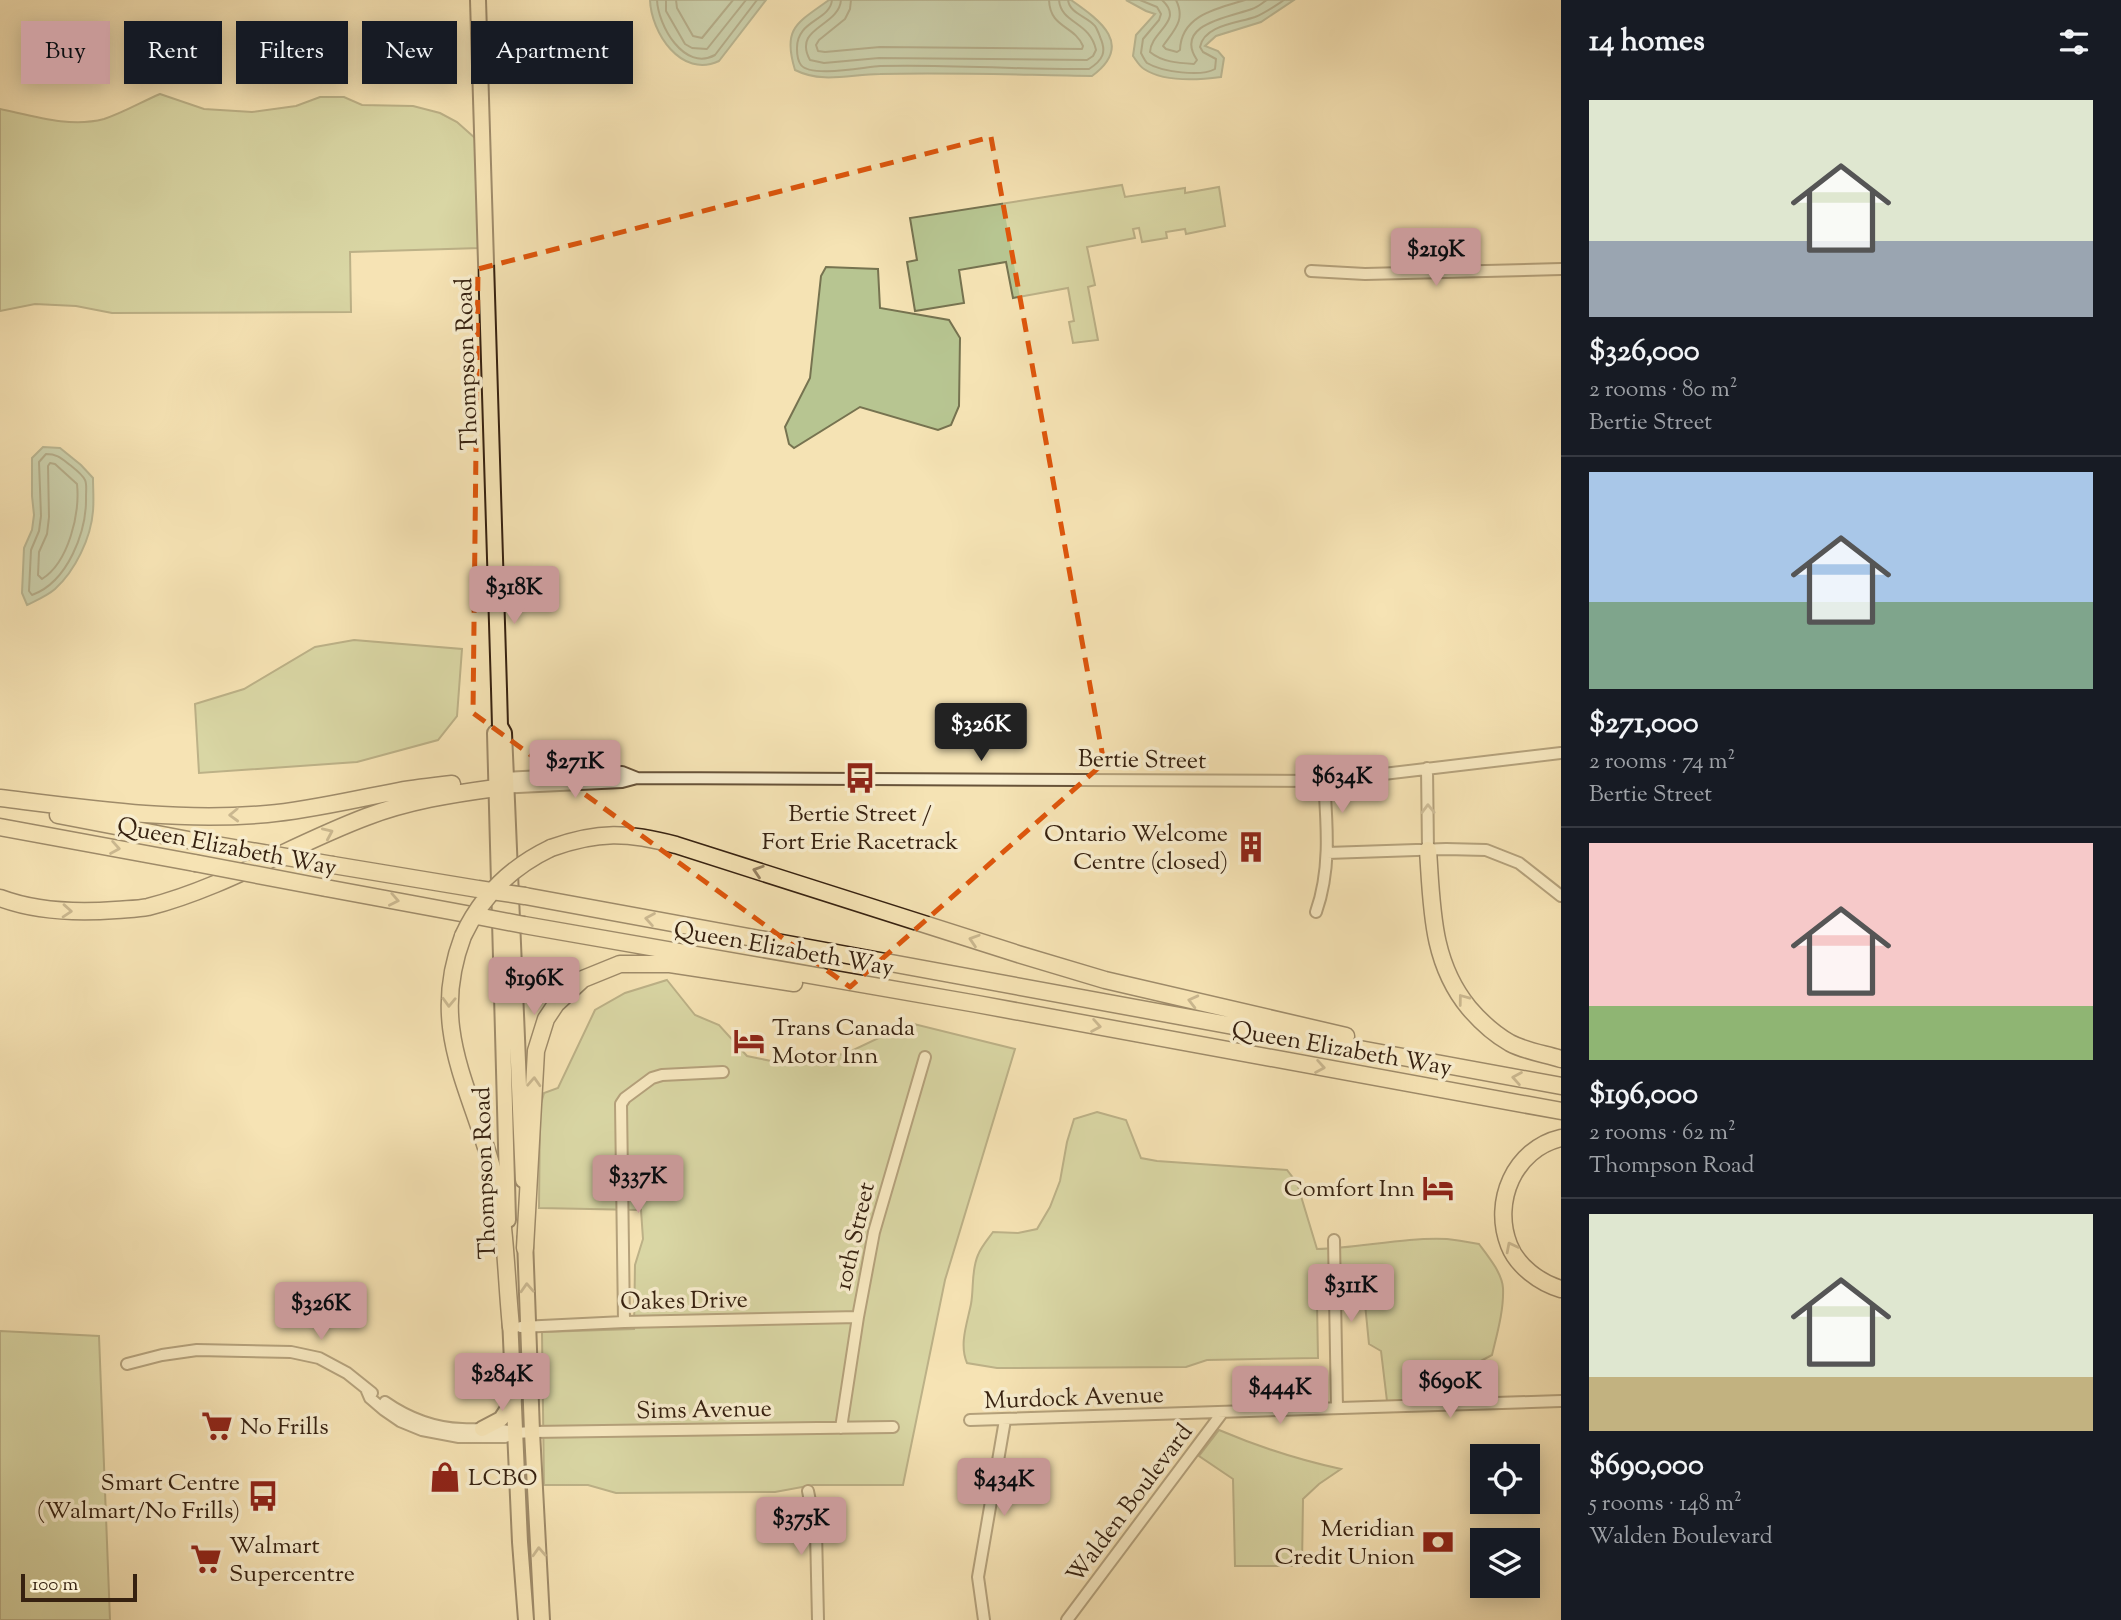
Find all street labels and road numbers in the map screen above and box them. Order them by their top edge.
street label: Thompson Road [448,277,488,451]
street label: Bertie Street [1077,743,1206,779]
street label: Queen Elizabeth Way [114,810,339,886]
street label: Queen Elizabeth Way [671,914,896,986]
street label: Queen Elizabeth Way [1229,1014,1454,1086]
street label: Thompson Road [466,1086,506,1260]
street label: 10th Street [827,1179,885,1294]
street label: Oakes Drive [620,1284,748,1320]
street label: Murdock Avenue [983,1379,1165,1419]
street label: Sims Avenue [636,1393,772,1429]
street label: Walden Boulevard [1059,1417,1202,1591]

